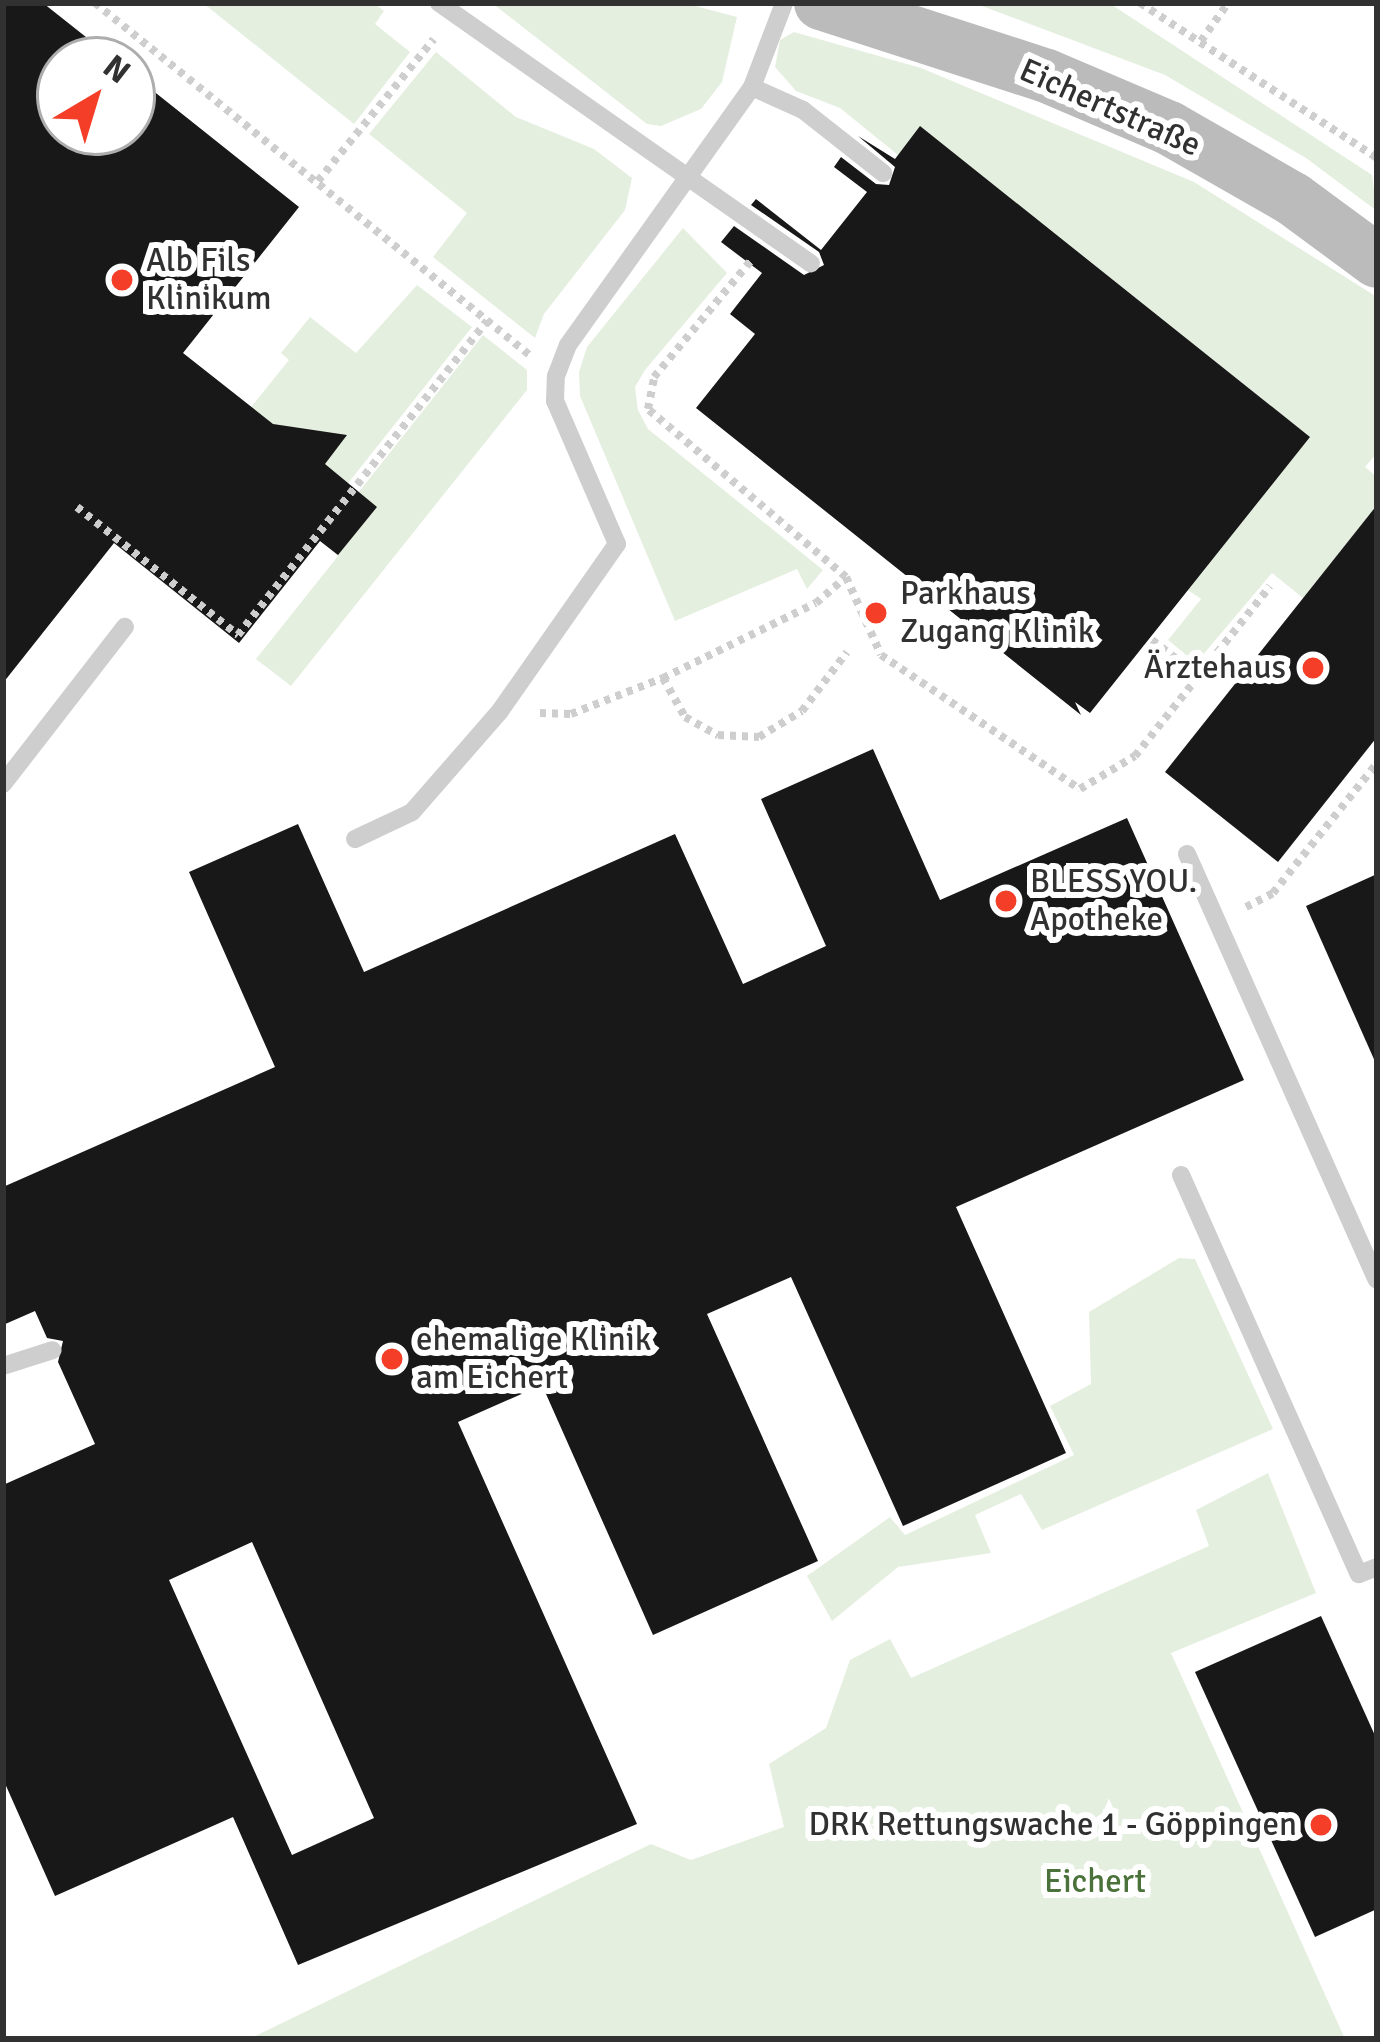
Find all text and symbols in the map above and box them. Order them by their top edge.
north arrow [36,36,156,156]
text: N [95,46,138,93]
street label: Eichertstraße [1013,50,1207,166]
place label: Alb Fils Klinikum [146,241,271,319]
marker: Alb Fils Klinikum [109,267,135,293]
place label: Parkhaus Zugang Klinik [900,574,1094,652]
marker: Parkhaus Zugang Klinik [863,600,889,626]
place label: Ärztehaus [1144,648,1286,688]
marker: Ärztehaus [1297,652,1329,684]
place label: BLESS YOU. Apotheke [1030,862,1197,940]
marker: BLESS YOU. Apotheke [993,888,1019,914]
place label: ehemalige Klinik am Eichert [416,1320,651,1398]
marker: ehemalige Klinik am Eichert [379,1346,405,1372]
place label: DRK Rettungswache 1 - Göppingen [808,1805,1297,1845]
marker: DRK Rettungswache 1 - Göppingen [1308,1812,1334,1838]
park label: Eichert [1044,1862,1146,1902]

